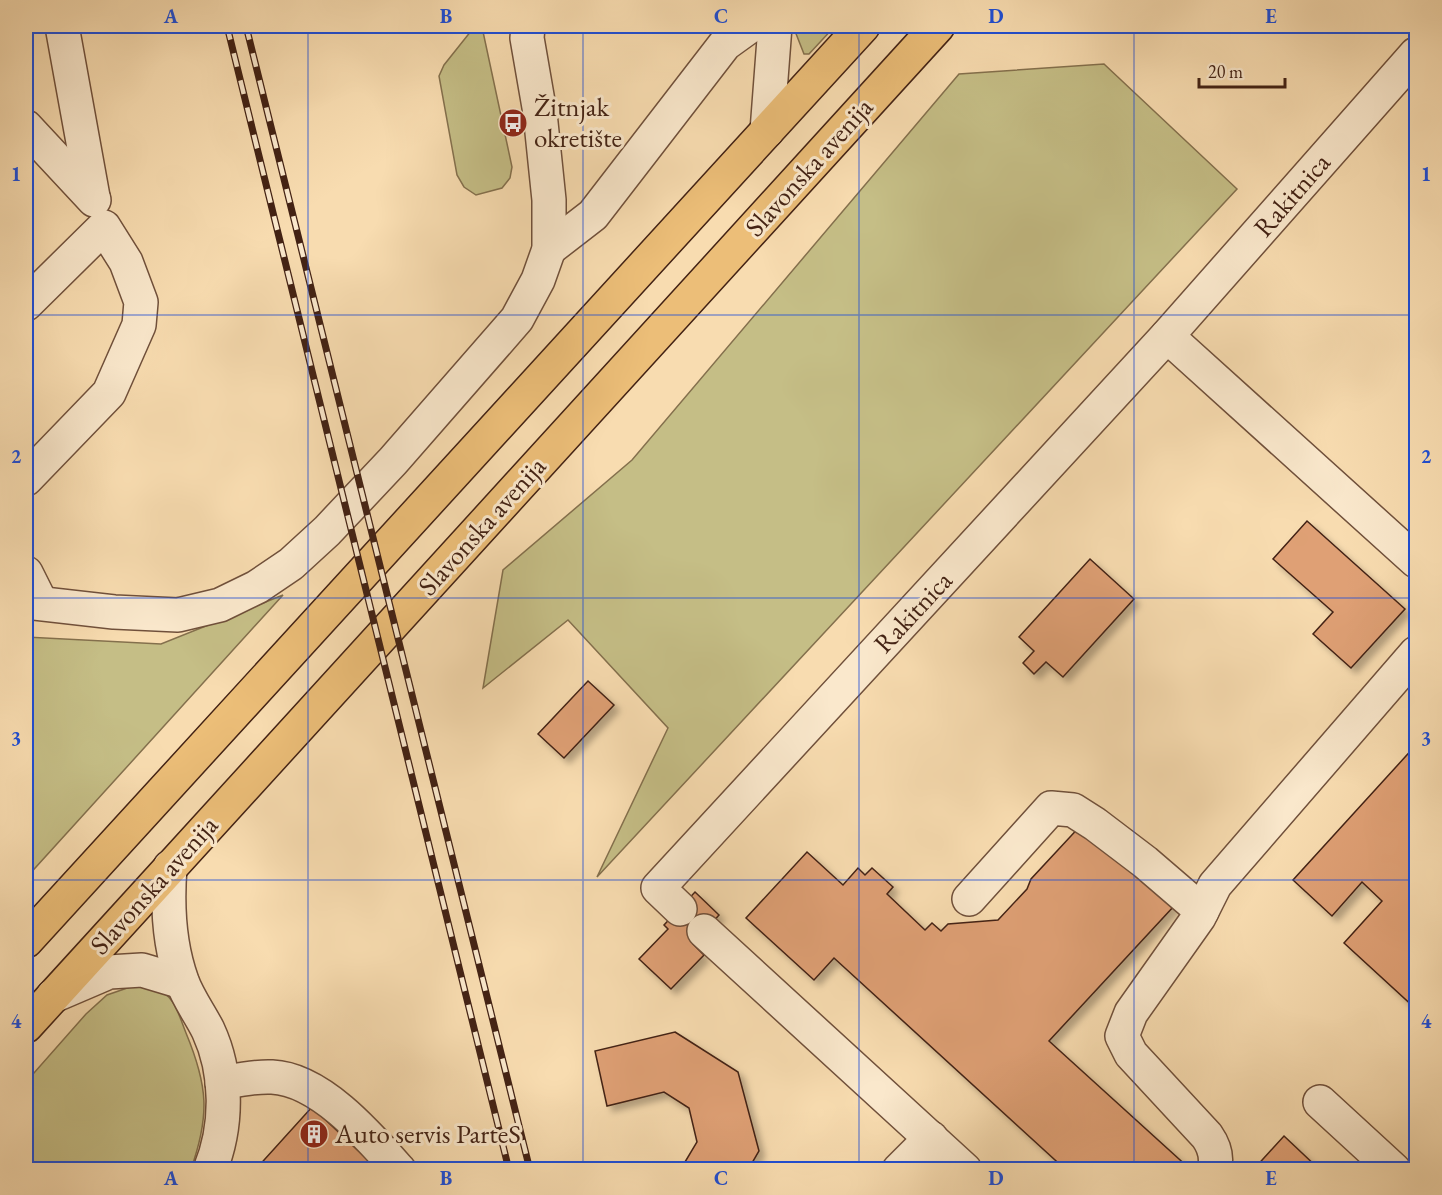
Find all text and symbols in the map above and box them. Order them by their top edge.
text: A [163,3,179,29]
text: B [440,3,452,29]
text: C [714,3,728,29]
text: D [988,3,1004,29]
text: E [1265,3,1277,29]
scale bar [1199,51,1284,89]
text: 20 m [1208,60,1243,83]
place label: Žitnjak okretište [534,89,622,155]
street label: Slavonska avenija [737,90,880,243]
bus stop icon: Žitnjak okretište [497,107,529,139]
street label: Rakitnica [1246,145,1338,244]
text: 1 [11,161,21,187]
text: 1 [1421,161,1431,187]
text: 2 [11,443,22,469]
text: 2 [1421,443,1432,469]
street label: Slavonska avenija [410,449,553,602]
street label: Rakitnica [866,563,960,660]
text: 3 [11,725,21,751]
text: 3 [1421,725,1431,751]
street label: Slavonska avenija [82,808,225,961]
text: 4 [11,1008,22,1034]
text: 4 [1421,1008,1432,1034]
place label: Auto servis ParteS [334,1116,521,1151]
building icon: Auto servis ParteS [298,1118,330,1150]
text: A [163,1165,179,1191]
text: B [440,1165,452,1191]
text: C [714,1165,728,1191]
text: D [988,1165,1004,1191]
text: E [1265,1165,1277,1191]

